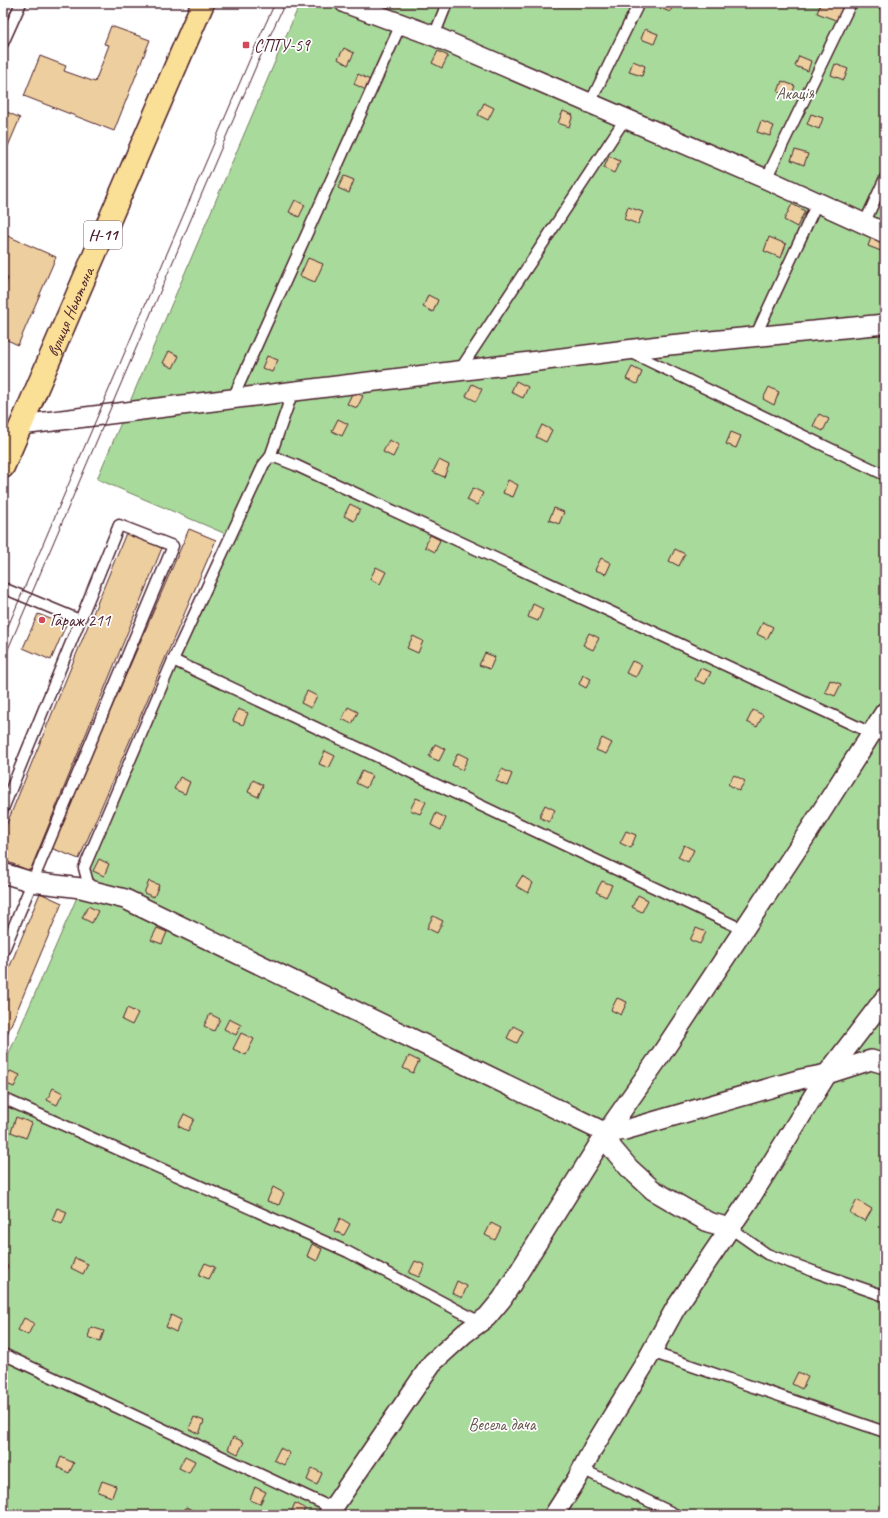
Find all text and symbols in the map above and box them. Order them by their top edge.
place label: СПТУ-59 [254,35,311,56]
marker: СПТУ-59 [241,40,251,50]
park label: Акація [776,83,815,104]
road number: Н-11 [84,221,122,249]
street label: вулиця Ньютона [41,262,99,359]
place label: Гараж 211 [50,610,112,631]
marker: Гараж 211 [37,615,47,625]
park label: Весела дача [469,1414,537,1435]

